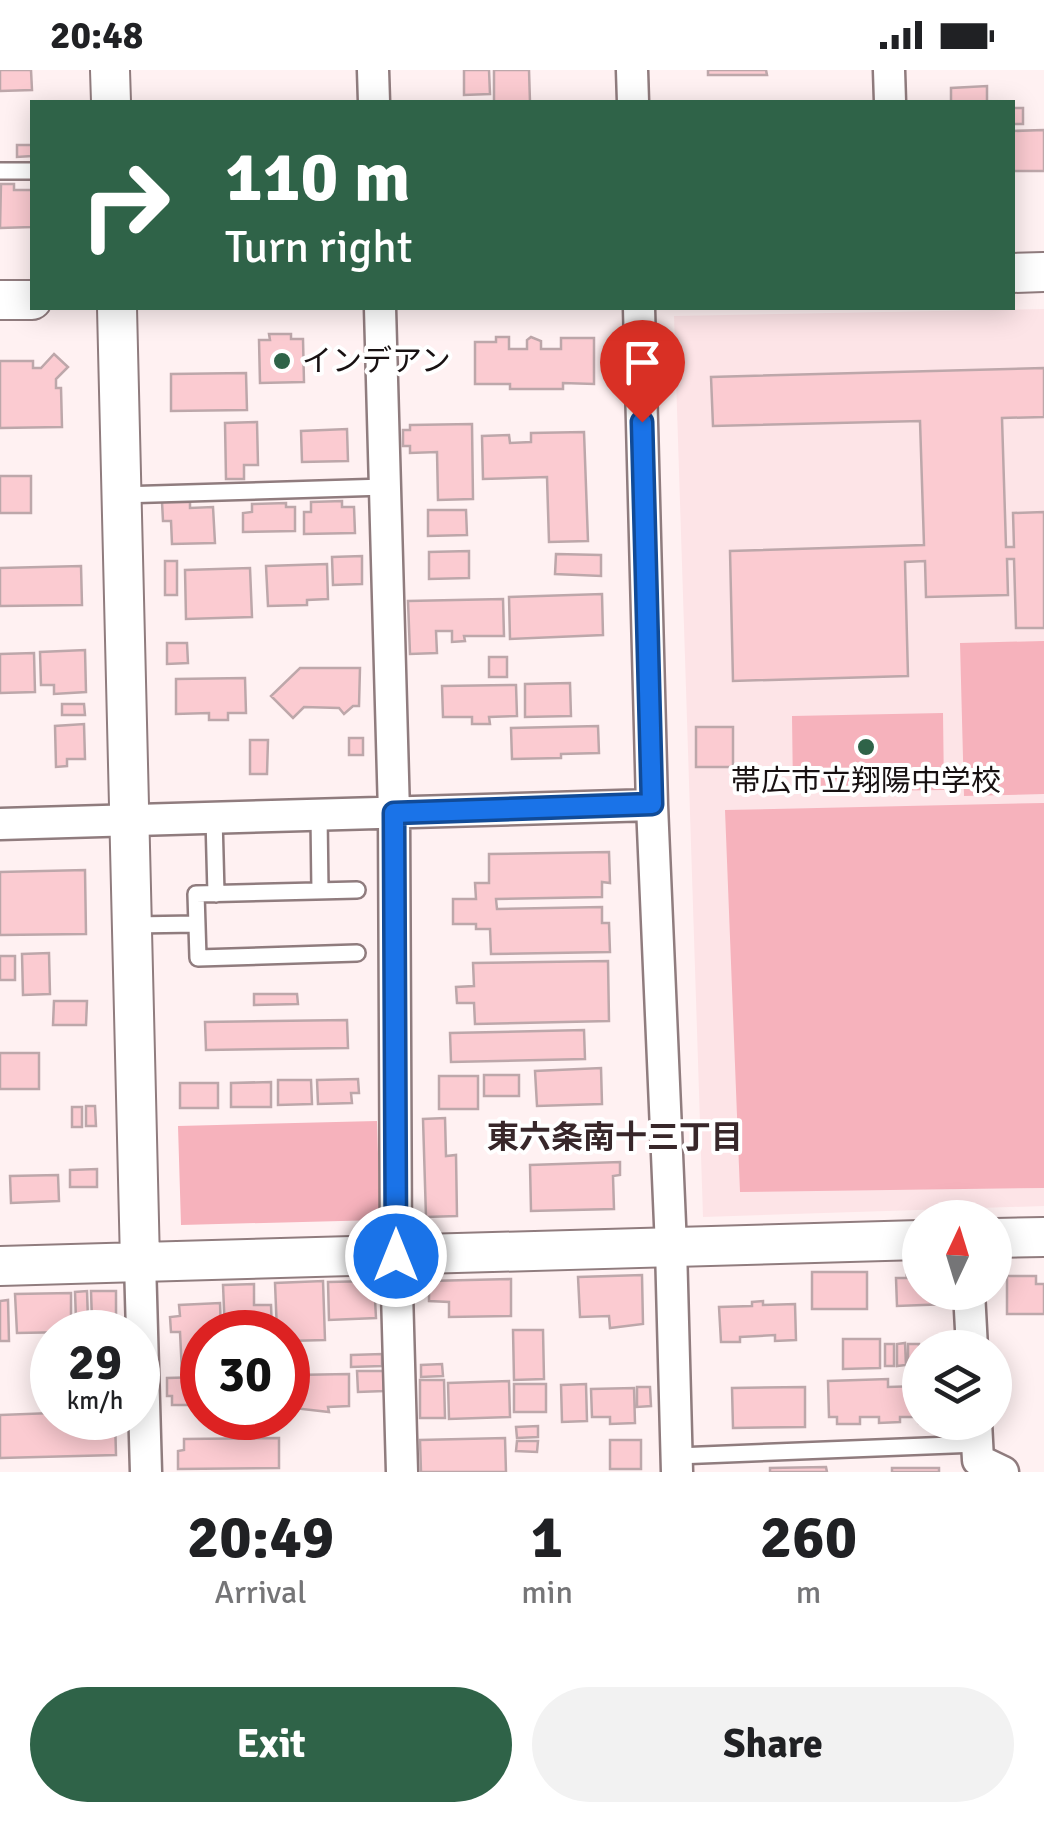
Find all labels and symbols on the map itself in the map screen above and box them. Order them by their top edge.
pin [600,320,685,423]
place label: インデアン [302,343,451,380]
marker: インデアン [271,350,293,372]
marker: 帯広市立翔陽中学校 [855,736,877,758]
place label: 帯広市立翔陽中学校 [731,763,1001,800]
district label: 東六条南十三丁目 [487,1118,743,1157]
north arrow [902,1200,1012,1310]
position arrow [344,1204,448,1308]
speed limit sign: 30 [180,1310,310,1440]

